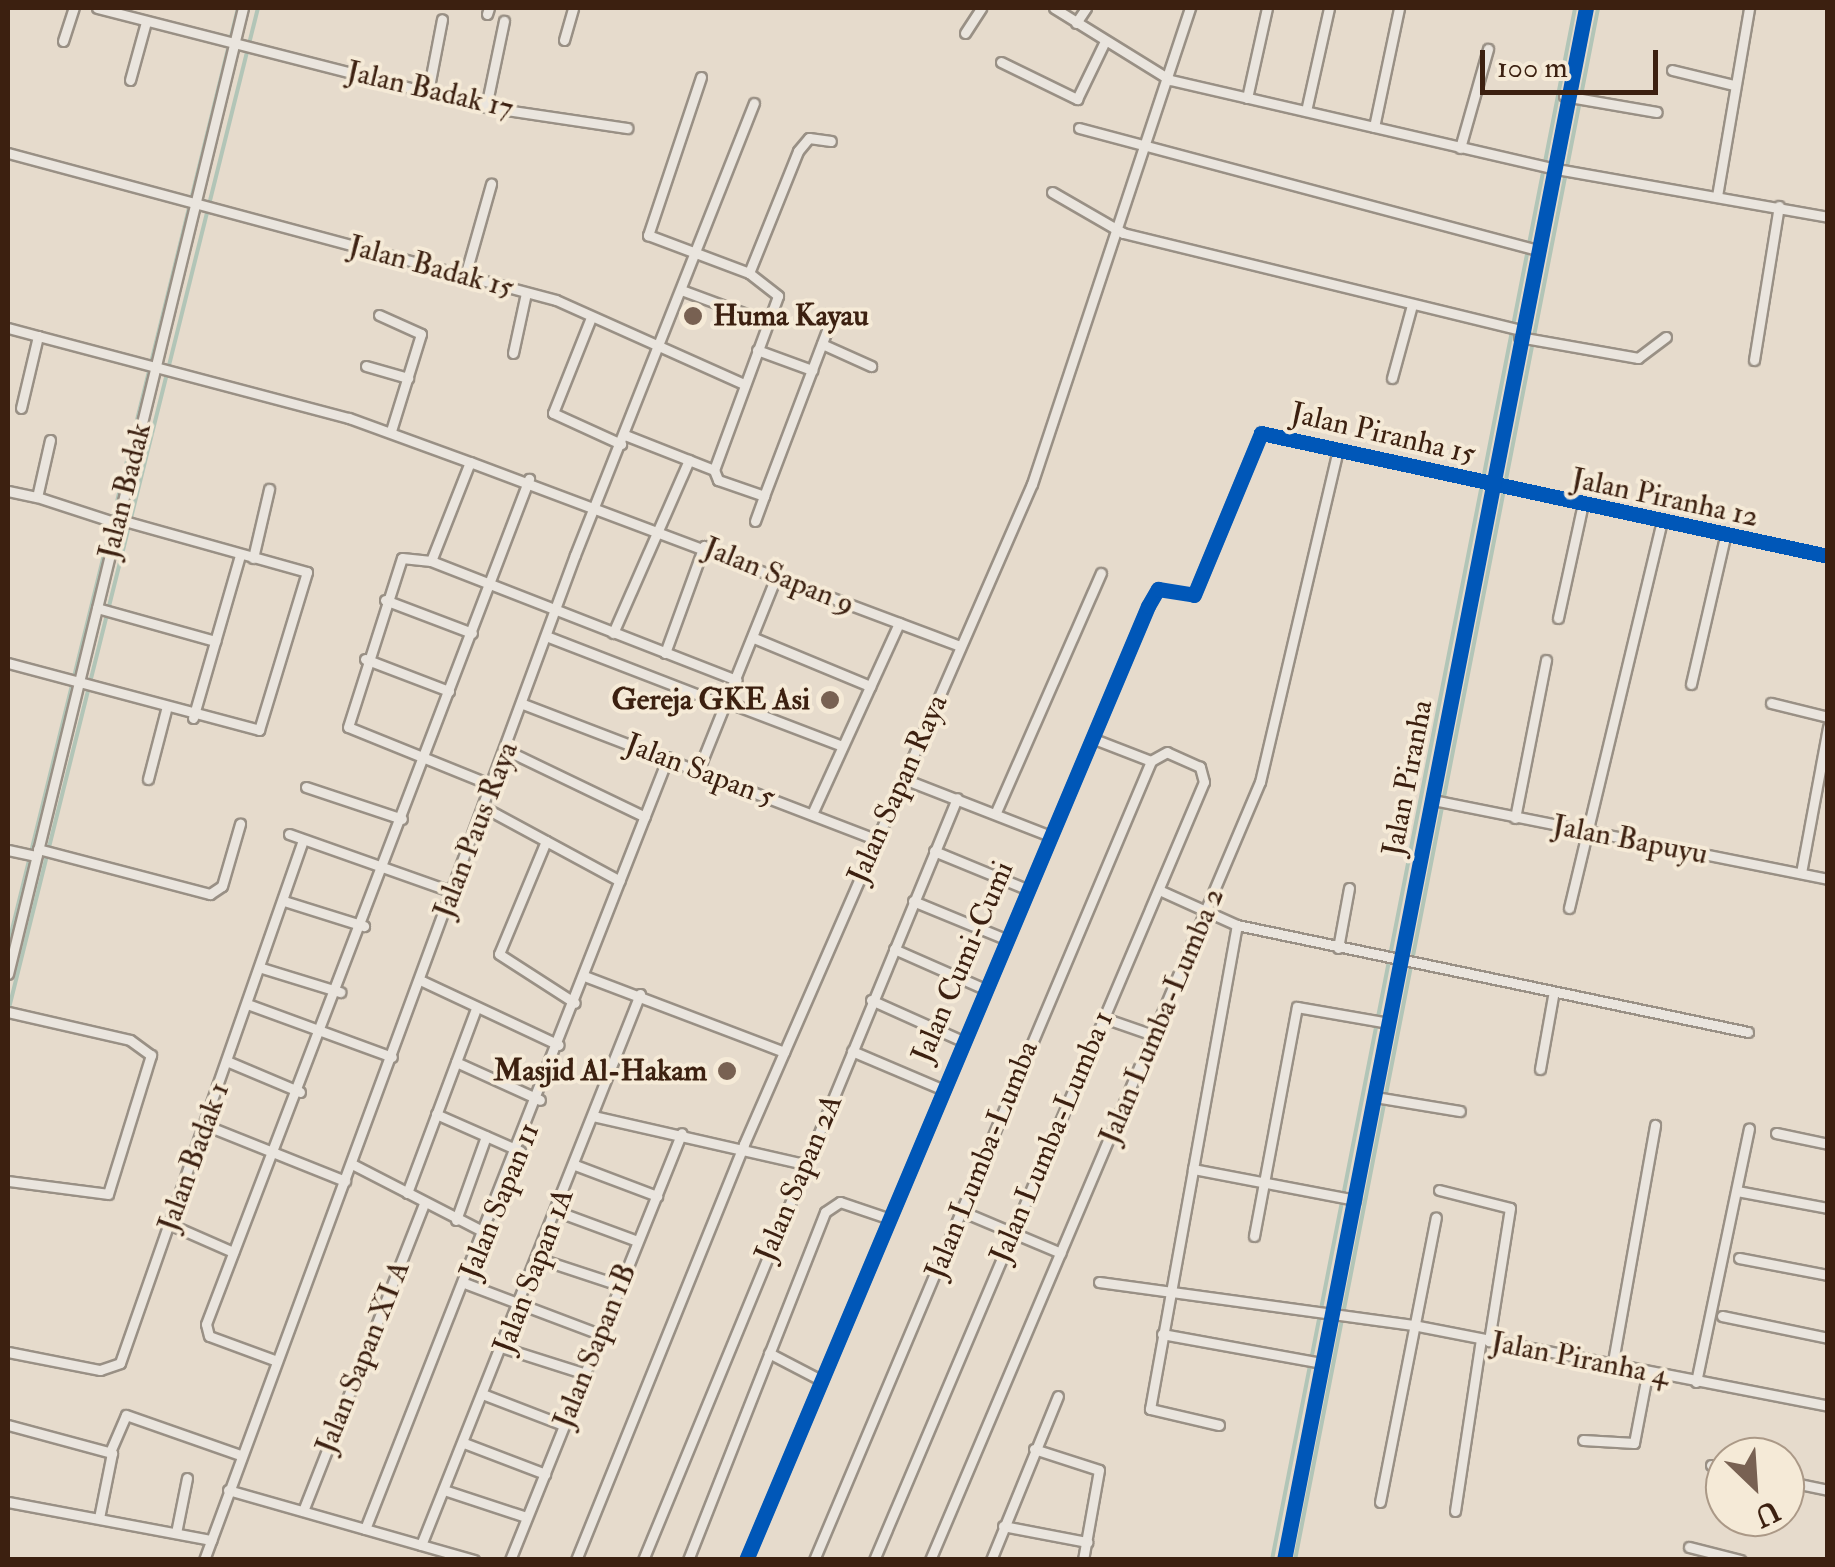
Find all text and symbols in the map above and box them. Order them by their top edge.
scale bar [1485,30,1662,92]
text: 100 m [1497,49,1568,86]
street label: Jalan Badak 17 [343,53,517,127]
street label: Jalan Badak 15 [345,228,517,306]
place label: Huma Kayau [713,298,869,334]
marker: Huma Kayau [682,305,704,327]
street label: Jalan Piranha 15 [1287,395,1479,473]
street label: Jalan Badak [91,419,159,563]
street label: Jalan Piranha 12 [1568,461,1762,535]
street label: Jalan Sapan 9 [698,529,860,623]
place label: Gereja GKE Asi [612,682,810,718]
marker: Gereja GKE Asi [819,689,841,711]
street label: Jalan Sapan Raya [840,689,956,889]
street label: Jalan Piranha [1375,697,1441,859]
street label: Jalan Sapan 5 [620,726,780,816]
street label: Jalan Paus Raya [426,737,526,923]
street label: Jalan Bapuyu [1550,807,1710,873]
street label: Jalan Cumi-Cumi [904,856,1022,1068]
street label: Jalan Lumba-Lumba 2 [1092,883,1232,1149]
street label: Jalan Lumba-Lumba 1 [983,1006,1121,1268]
street label: Jalan Lumba-Lumba [918,1036,1046,1284]
place label: Masjid Al-Hakam [494,1053,707,1089]
marker: Masjid Al-Hakam [716,1060,738,1082]
street label: Jalan Badak 1 [150,1077,238,1237]
street label: Jalan Sapan 2A [748,1089,850,1267]
street label: Jalan Sapan 11 [452,1118,548,1284]
street label: Jalan Sapan 1A [486,1183,582,1359]
street label: Jalan Sapan XI A [308,1255,418,1459]
street label: Jalan Sapan 1B [546,1258,644,1434]
street label: Jalan Piranha 4 [1488,1324,1672,1394]
north arrow [1705,1437,1805,1537]
text: U [1749,1492,1785,1534]

